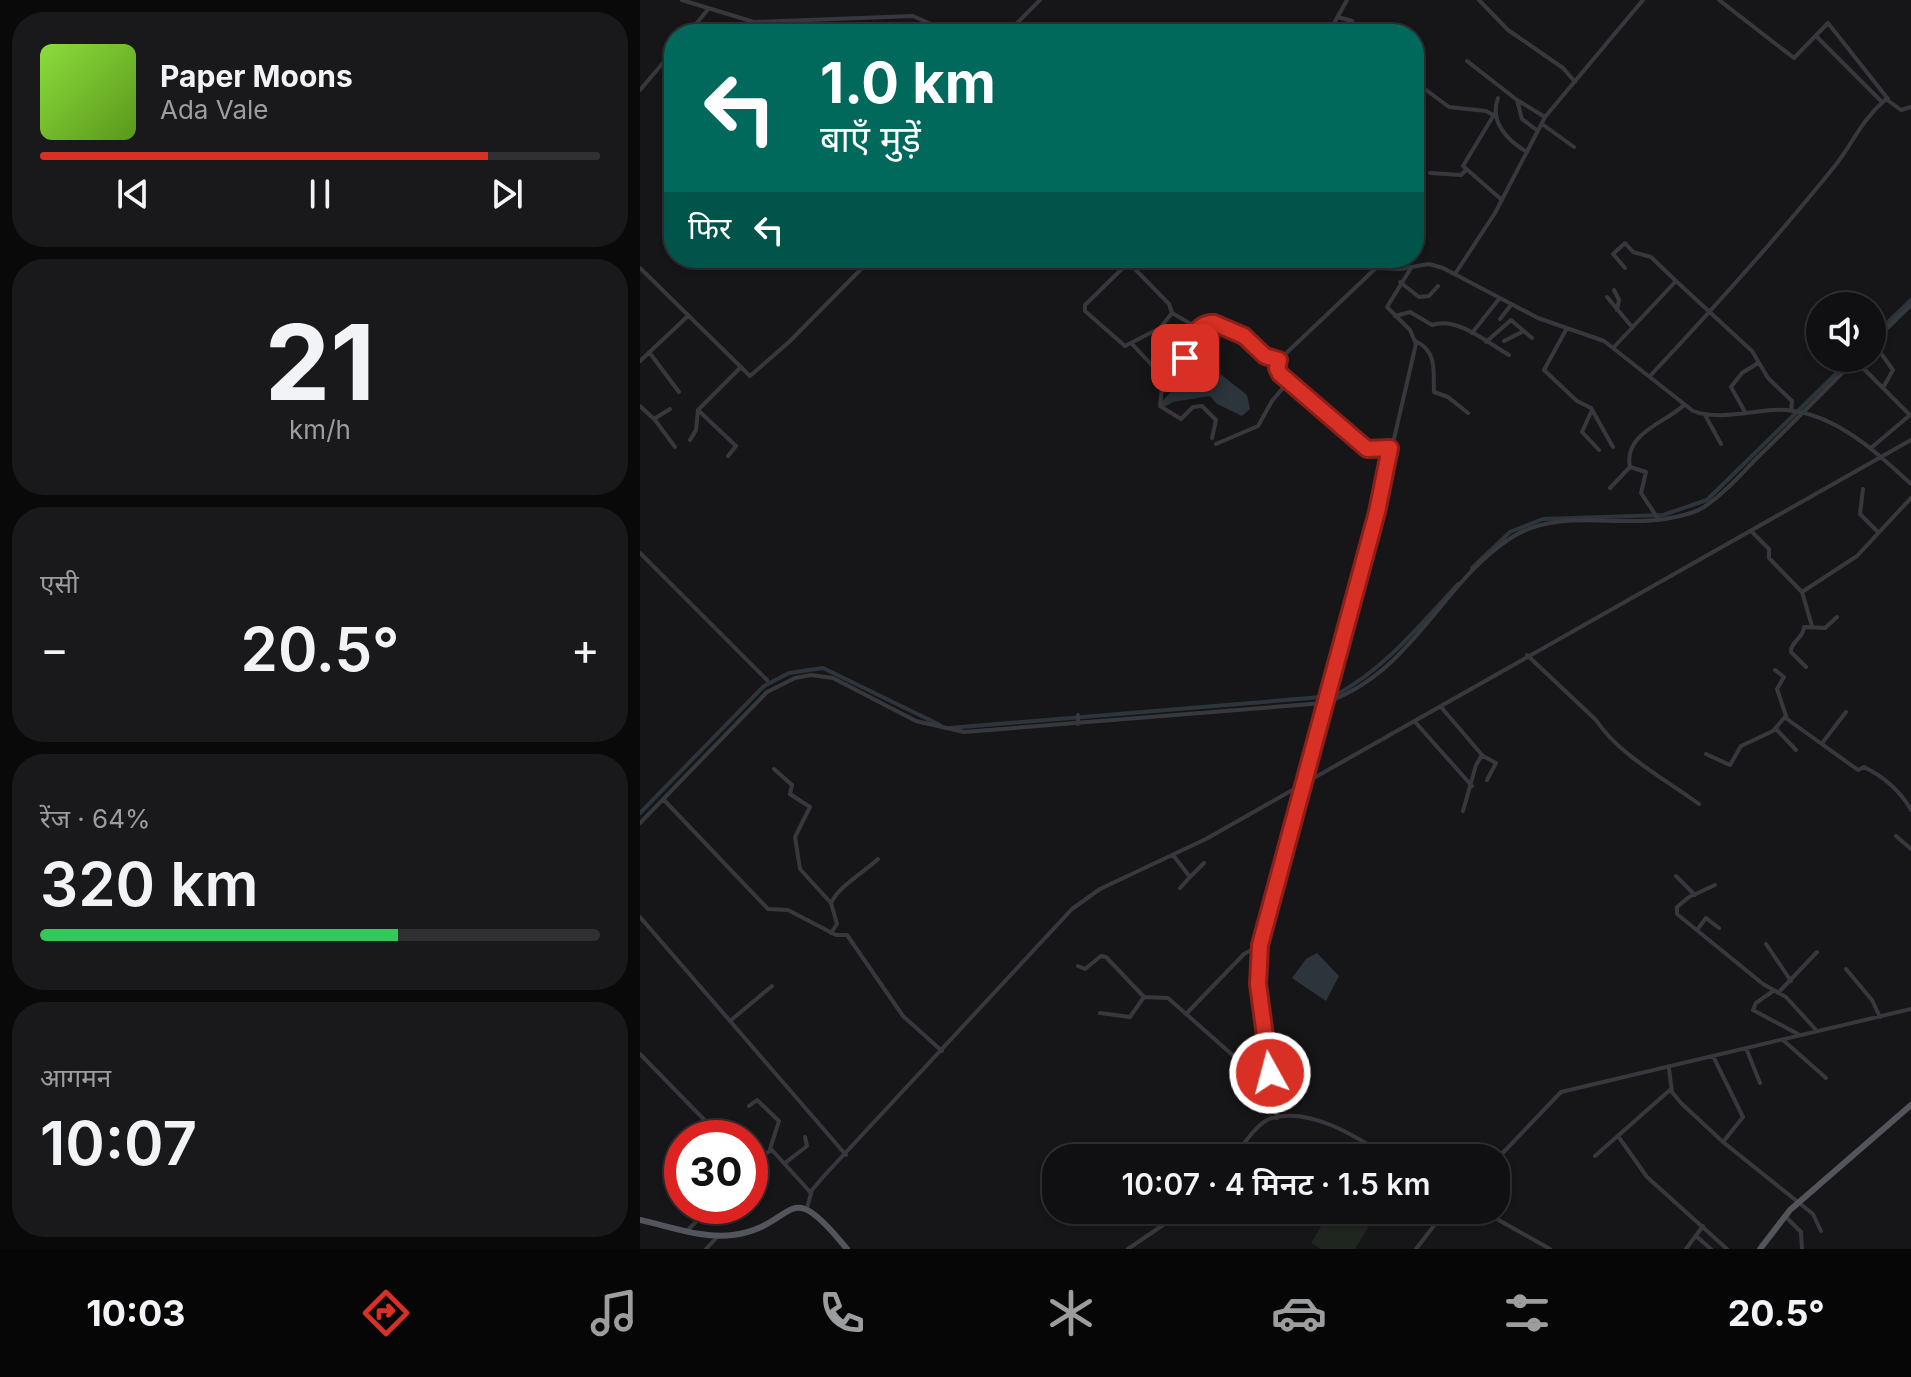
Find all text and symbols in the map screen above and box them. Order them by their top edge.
text: 1.0 km [820,49,996,117]
icon: left [688,56,792,160]
text: Paper Moons [160,58,353,94]
text: Ada Vale [160,94,268,125]
text: बाएँ मुड़ें [820,117,921,161]
icon: previous [111,172,155,216]
icon: pause [298,172,342,216]
icon: next [485,172,529,216]
icon: left [747,208,791,252]
text: फिर [688,210,731,246]
map controls [1806,292,1886,372]
button: sound [1806,292,1886,372]
text: 21 [265,299,375,425]
pin [1151,324,1219,392]
icon: arrive [1163,336,1207,380]
text: km/h [289,414,351,445]
text: एसी [40,568,79,599]
text: 20.5° [241,613,399,685]
text: − [40,622,69,676]
text: + [571,622,600,676]
text: रेंज · 64% [40,803,151,834]
text: 320 km [40,848,258,920]
position arrow [1228,1031,1312,1115]
text: आगमन [40,1062,111,1093]
text: 10:07 [40,1107,197,1179]
speed limit sign: 30 [664,1120,768,1224]
text: 10:07 · 4 मिनट · 1.5 km [1122,1166,1430,1202]
icon: directions [358,1285,414,1341]
icon: music [586,1285,642,1341]
icon: phone [814,1285,870,1341]
icon: climate [1043,1285,1099,1341]
icon: car [1271,1285,1327,1341]
icon: filters [1499,1285,1555,1341]
text: 10:03 [86,1291,186,1335]
text: 20.5° [1728,1291,1825,1335]

